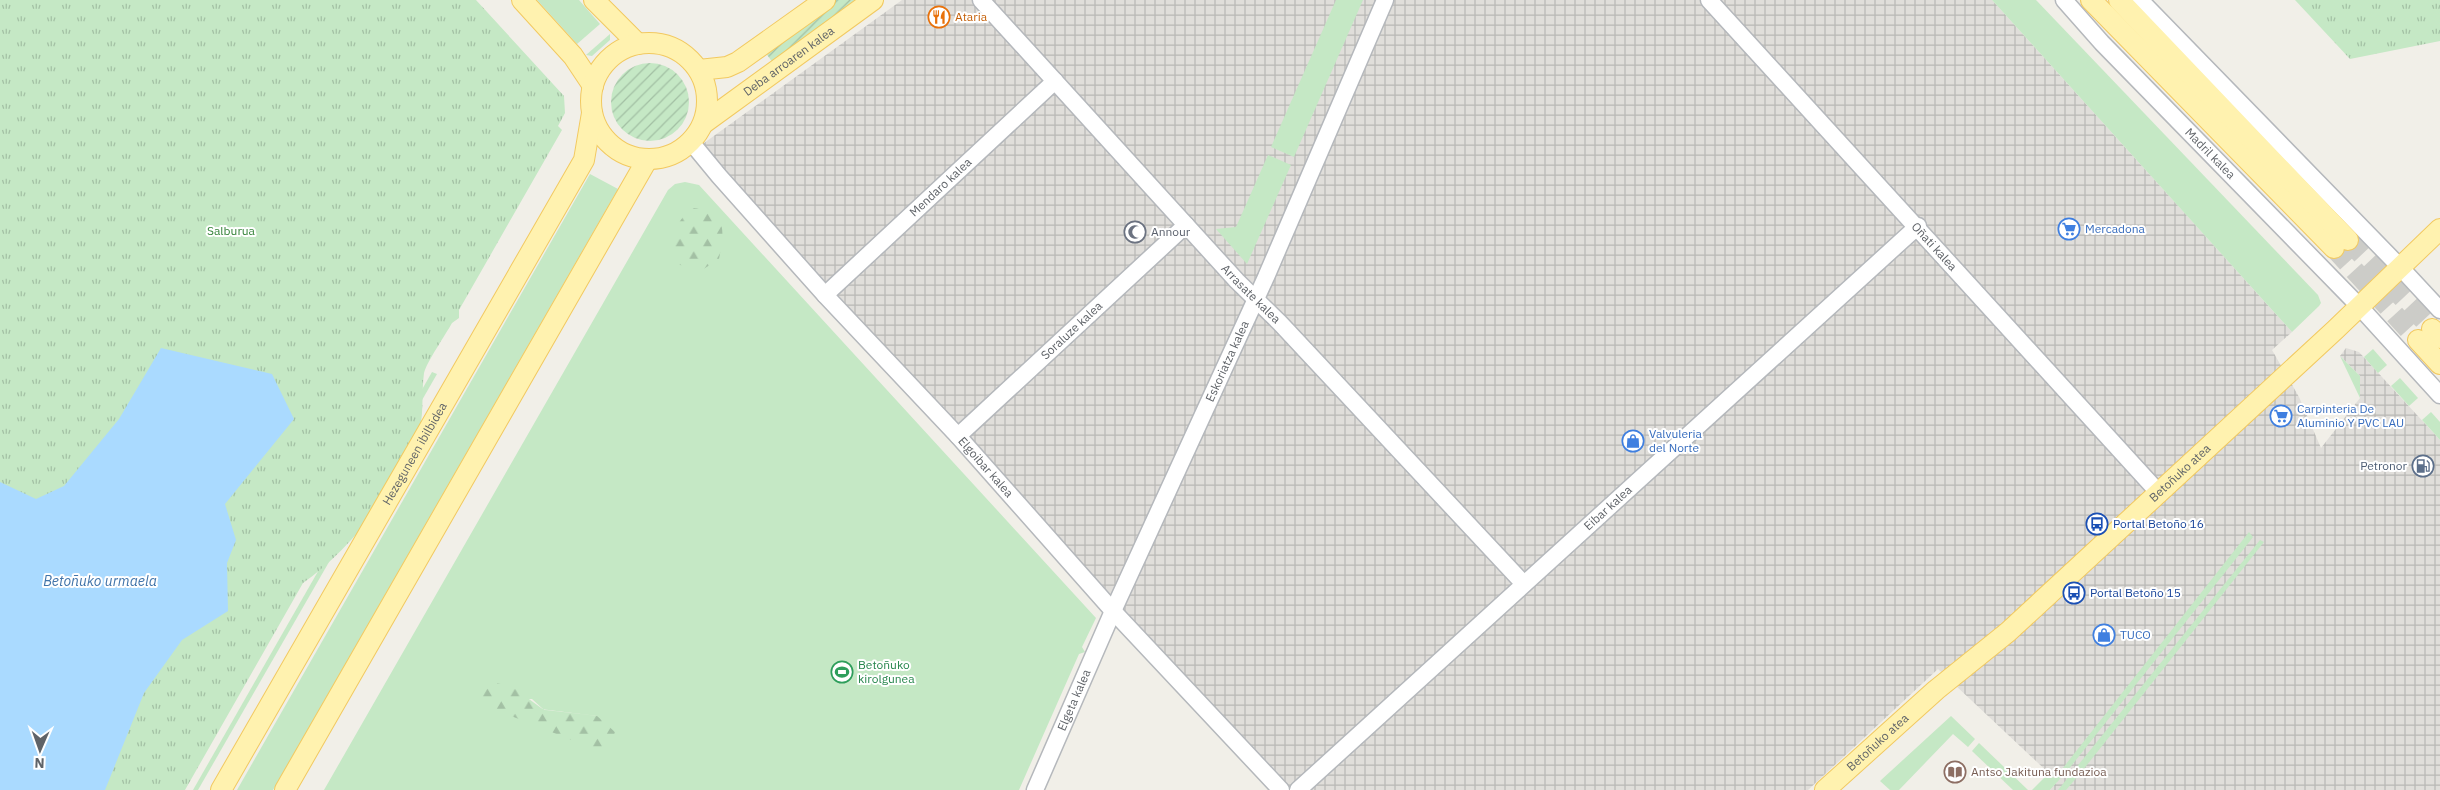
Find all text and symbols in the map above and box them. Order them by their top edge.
restaurant icon: Ataria [927,5,951,29]
place label: Ataria [955,9,988,24]
street label: Deba arroaren kalea [740,22,837,99]
street label: Madril kalea [2182,125,2239,182]
street label: Mendaro kalea [906,154,975,220]
supermarket icon: Mercadona [2057,217,2081,241]
street label: Oñati kalea [1909,219,1961,274]
mosque icon: Annour [1123,220,1147,244]
place label: Mercadona [2085,221,2146,236]
park label: Salburua [207,223,256,238]
place label: Annour [1151,224,1191,239]
street label: Arrasate kalea [1218,261,1284,327]
street label: Soraluze kalea [1038,298,1106,363]
street label: Eskoriatza kalea [1202,318,1252,404]
street label: Hezeguneen ibilbidea [379,399,450,508]
place label: Carpinteria De Aluminio Y PVC LAU [2297,401,2404,430]
supermarket icon: Carpinteria De Aluminio Y PVC LAU [2269,404,2293,428]
place label: Valvuleria del Norte [1649,426,1702,455]
shop icon: Valvuleria del Norte [1621,429,1645,453]
street label: Elgoibar kalea [955,434,1017,501]
street label: Betoñuko atea [2146,440,2214,505]
fuel station icon: Petronor [2411,454,2435,478]
place label: Petronor [2360,458,2408,473]
street label: Eibar kalea [1581,482,1635,533]
bus stop icon: Portal Betoño 16 [2085,512,2109,536]
place label: Portal Betoño 16 [2113,516,2204,531]
water label: Betoñuko urmaela [43,572,157,590]
bus stop icon: Portal Betoño 15 [2062,581,2086,605]
place label: Portal Betoño 15 [2090,585,2181,600]
shop icon: TUCO [2092,623,2116,647]
place label: TUCO [2120,627,2151,642]
place label: Betoñuko kirolgunea [858,657,915,686]
sports icon: Betoñuko kirolgunea [830,660,854,684]
street label: Elgeta kalea [1054,666,1094,733]
street label: Betoñuko atea [1843,710,1912,774]
north arrow [15,725,65,775]
text: N [34,754,45,772]
library icon: Antso Jakituna fundazioa [1943,760,1967,784]
place label: Antso Jakituna fundazioa [1971,764,2107,779]

